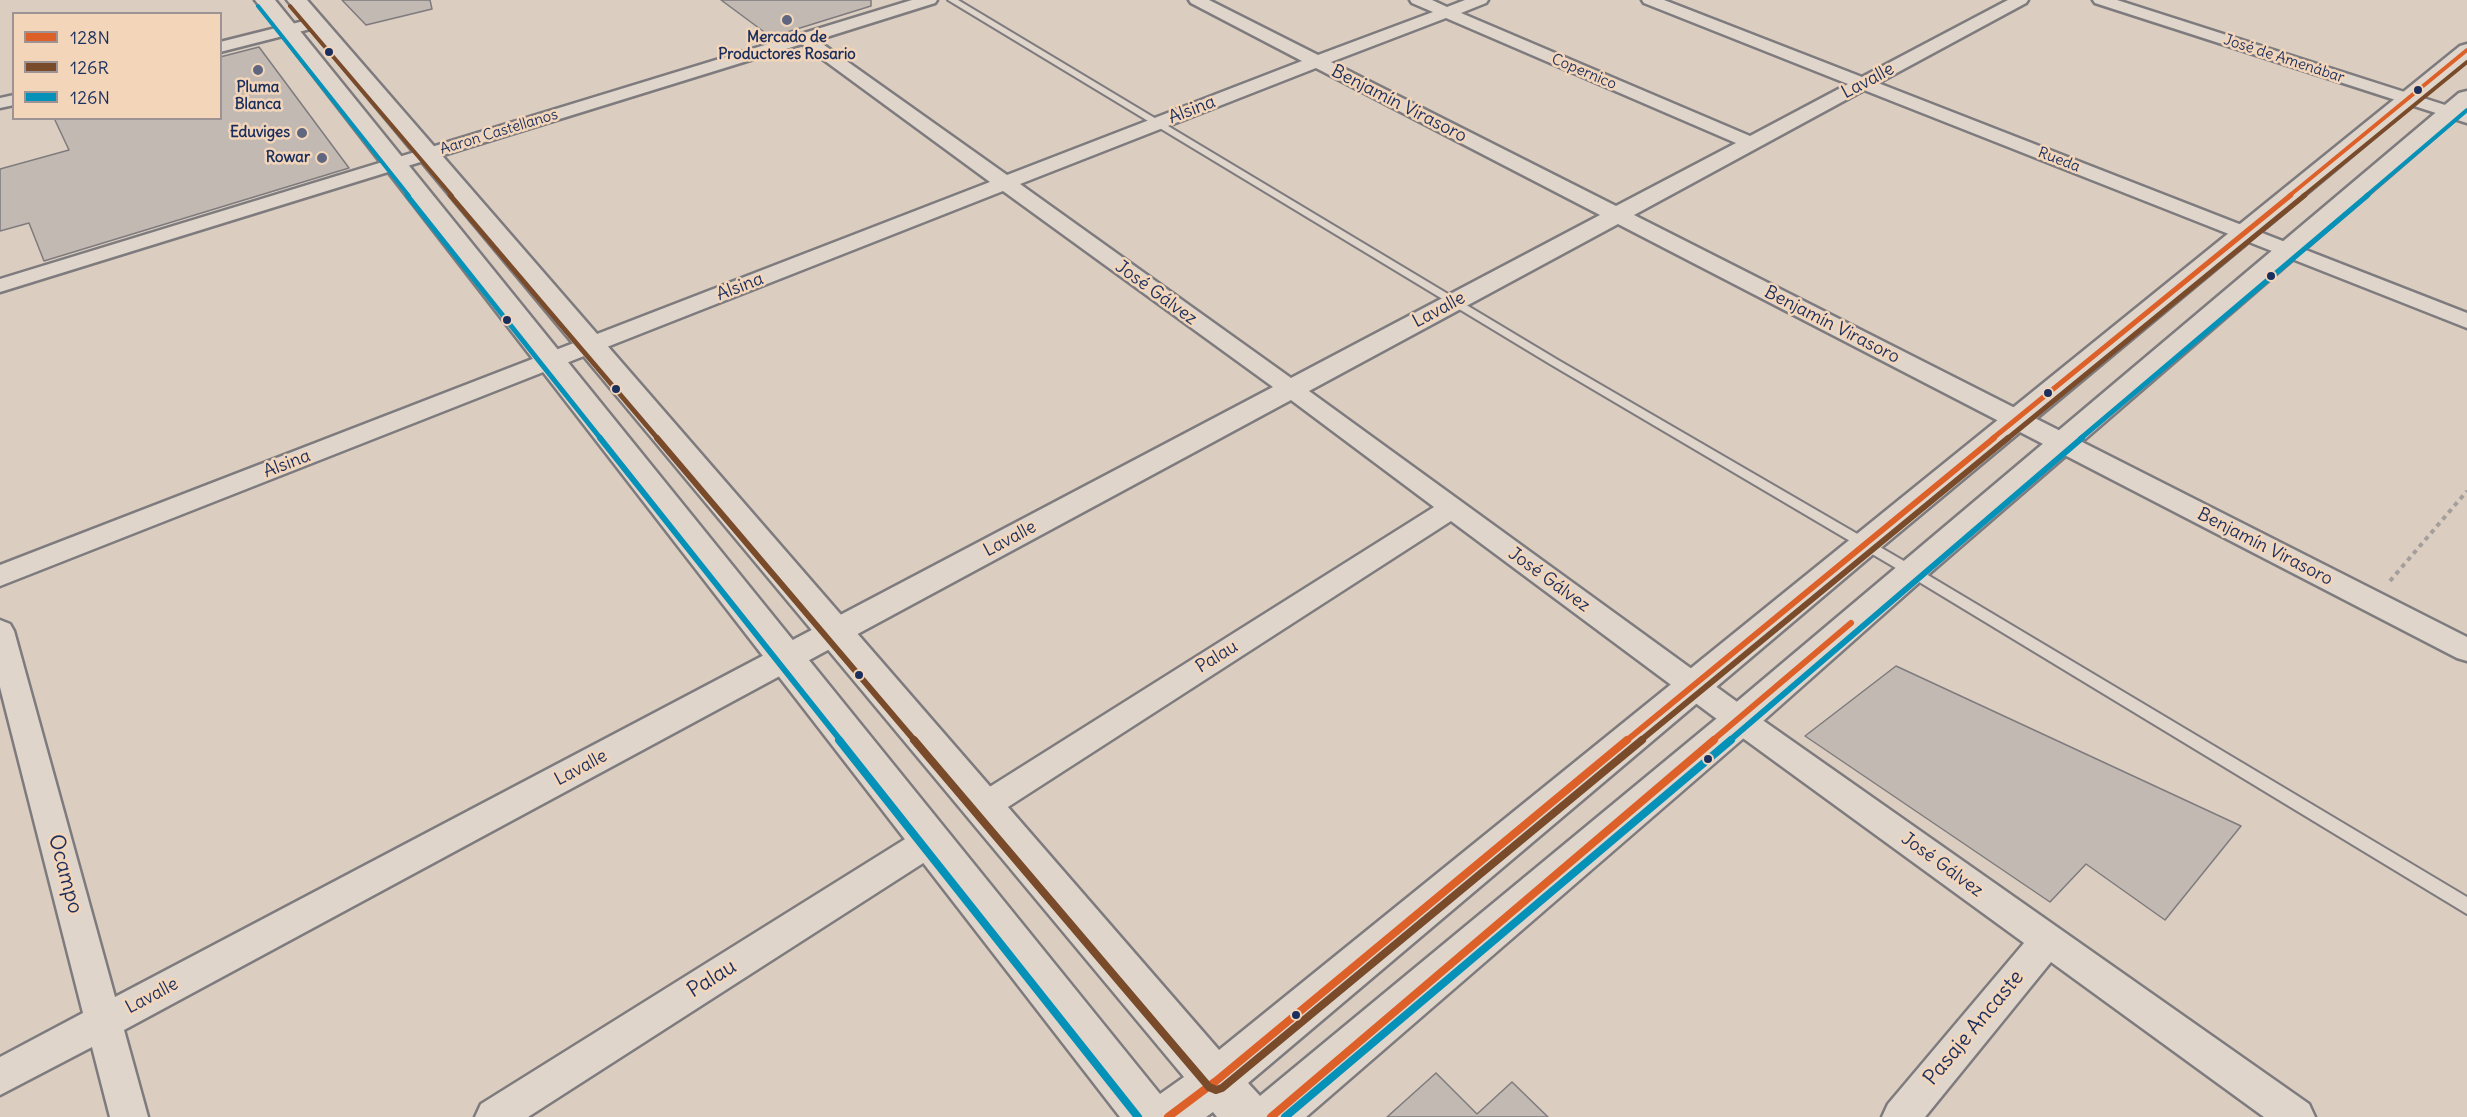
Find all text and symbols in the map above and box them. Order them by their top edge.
legend [12,12,222,120]
marker: Mercado de Productores Rosario [780,13,794,27]
text: 128N [70,26,110,49]
place label: Mercado de Productores Rosario [718,29,856,64]
street label: José de Amenábar [2221,31,2347,87]
unlabelled marker [323,46,335,58]
street label: Copernico [1549,50,1619,94]
text: 126R [70,56,109,79]
street label: Lavalle [1838,58,1898,104]
street label: Benjamín Virasoro [1328,61,1470,147]
marker: Pluma Blanca [251,63,265,77]
place label: Pluma Blanca [235,79,281,114]
unlabelled marker [2412,84,2424,96]
text: 126N [70,86,110,109]
street label: Alsina [1165,91,1219,129]
street label: Aaron Castellanos [438,106,560,158]
place label: Eduviges [230,124,290,142]
marker: Eduviges [295,126,309,140]
street label: Rueda [2035,144,2083,176]
place label: Rowar [266,149,310,167]
marker: Rowar [315,151,329,165]
street label: José Gálvez [1111,256,1201,330]
street label: Alsina [713,268,767,306]
unlabelled marker [2265,270,2277,282]
street label: Benjamín Virasoro [1761,282,1903,368]
street label: Lavalle [1409,287,1469,333]
unlabelled marker [501,314,513,326]
unlabelled marker [610,383,622,395]
unlabelled marker [2042,387,2054,399]
street label: Alsina [260,445,314,483]
street label: Benjamín Virasoro [2194,504,2336,590]
street label: Lavalle [980,516,1040,562]
street label: José Gálvez [1504,543,1594,617]
street label: Palau [1192,636,1242,678]
unlabelled marker [853,669,865,681]
street label: Lavalle [551,745,611,791]
unlabelled marker [1702,753,1714,765]
street label: José Gálvez [1897,828,1987,902]
street label: Ocampo [42,832,88,916]
street label: Palau [683,954,741,1004]
street label: Pasaje Ancaste [1919,965,2029,1091]
street label: Lavalle [122,973,182,1019]
unlabelled marker [1290,1009,1302,1021]

